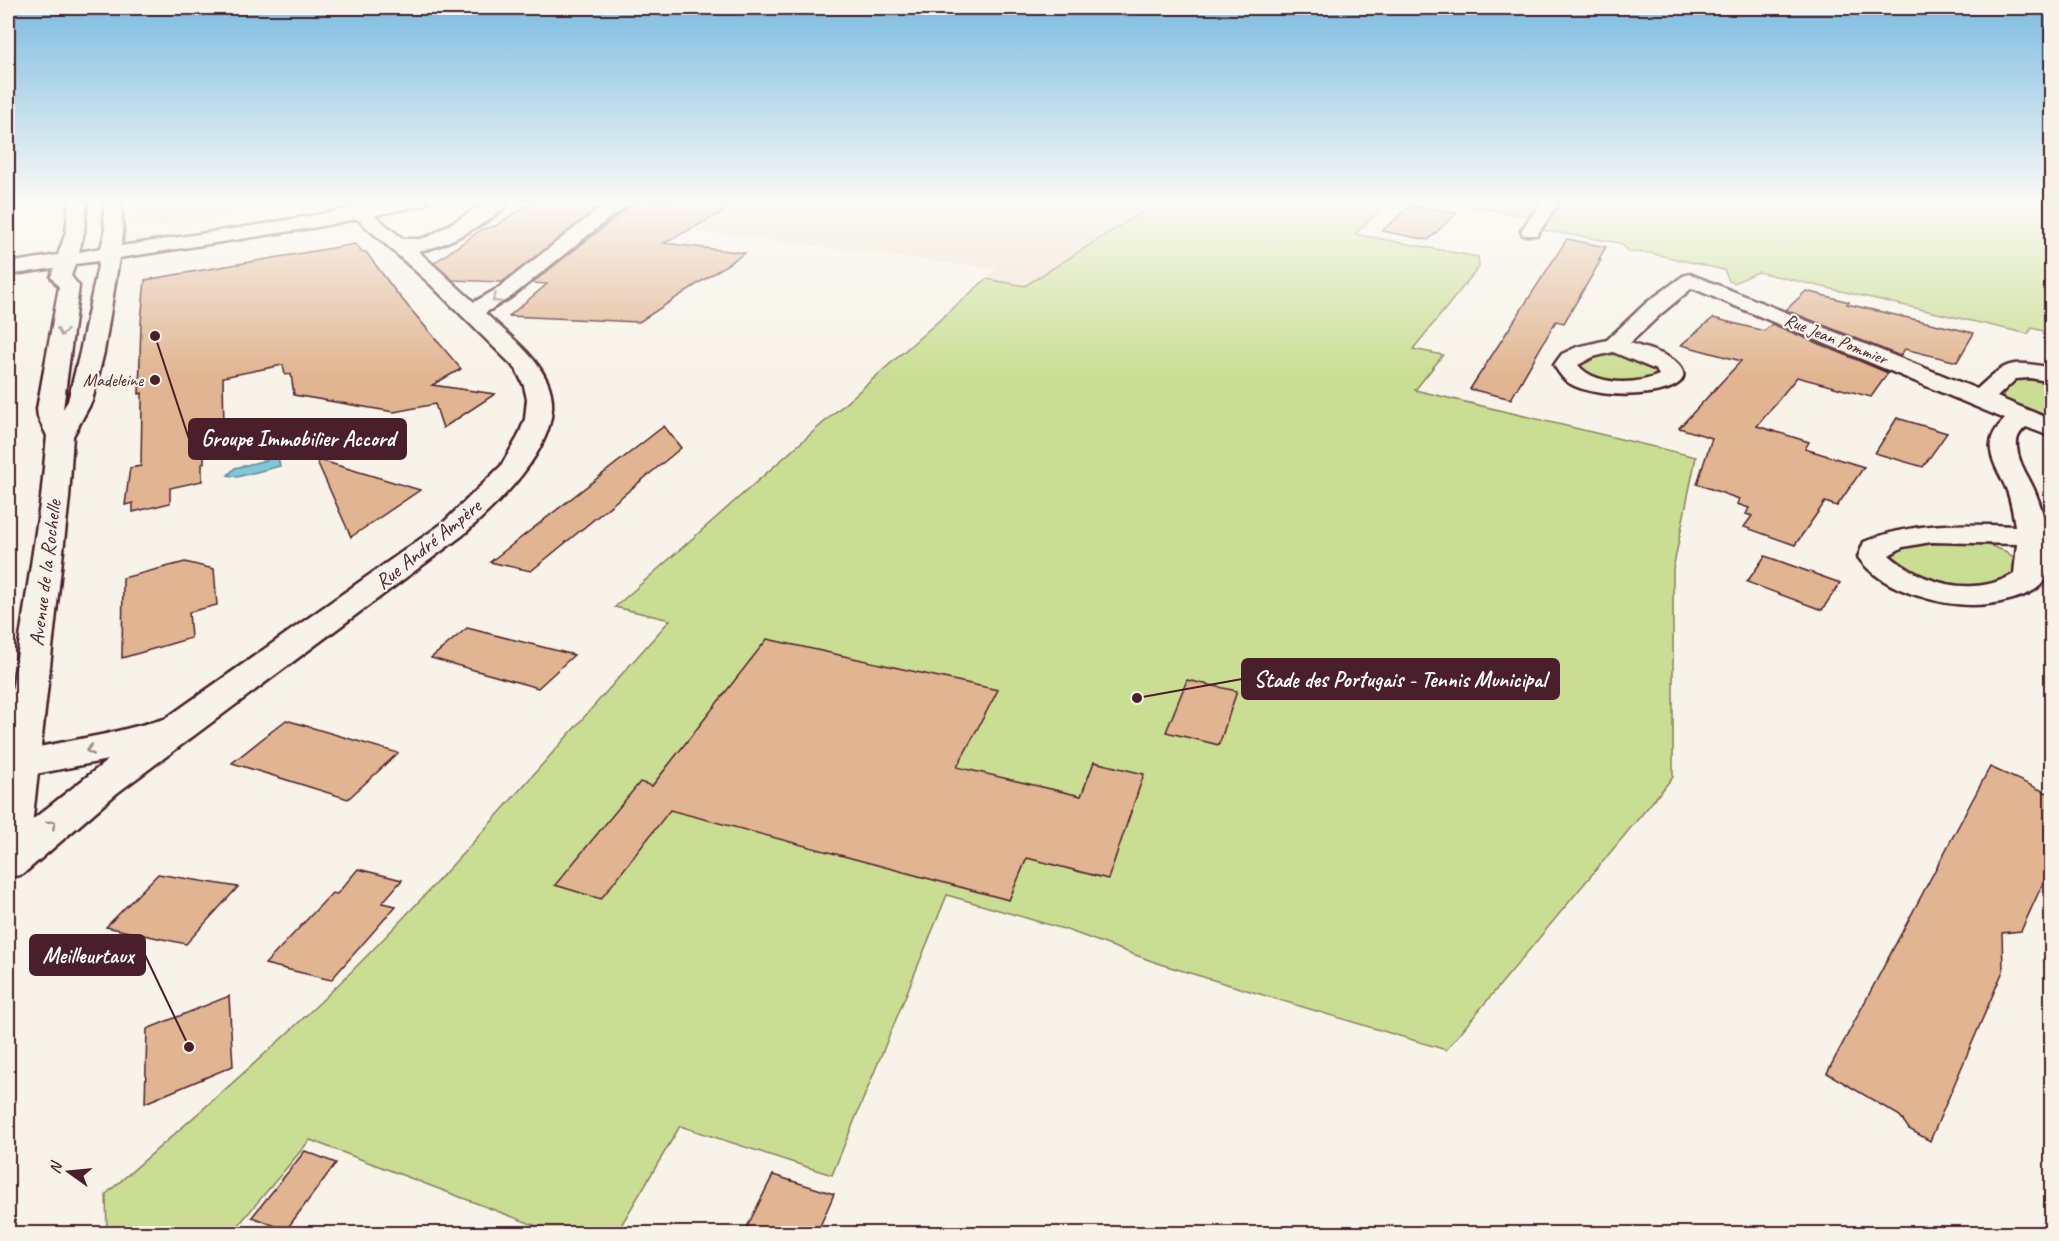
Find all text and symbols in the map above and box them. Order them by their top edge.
one-way arrow [491,292,502,303]
street label: Rue Jean Pommier [1781,308,1893,371]
one-way arrow [56,327,68,337]
place label: Madeleine [83,369,144,391]
marker: Madeleine [148,373,162,387]
callout: Groupe Immobilier Accord [189,419,406,459]
text: Groupe Immobilier Accord [201,425,399,453]
street label: Rue André Ampère [370,492,488,595]
street label: Avenue de la Rochelle [23,497,67,647]
callout: Stade des Portugais - Tennis Municipal [1242,659,1559,699]
text: Stade des Portugais - Tennis Municipal [1254,666,1550,694]
one-way arrow [85,743,95,756]
one-way arrow [45,820,56,831]
callout: Meilleurtaux [30,935,145,975]
text: Meilleurtaux [43,942,136,970]
north arrow [39,1142,99,1202]
text: N [45,1158,67,1176]

